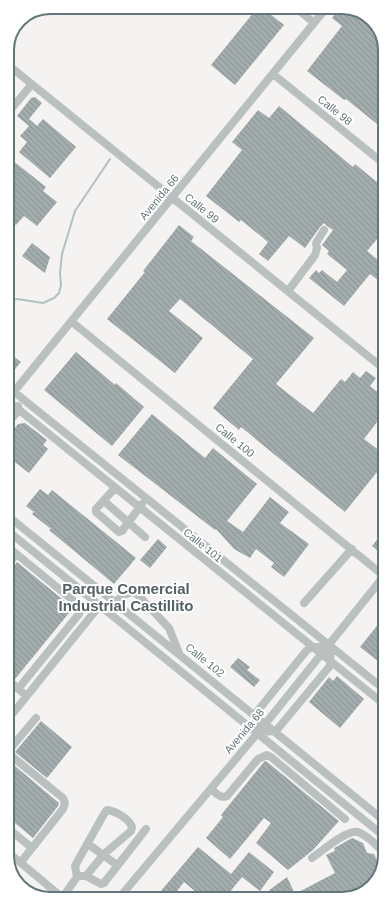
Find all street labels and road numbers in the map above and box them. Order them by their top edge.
street label: Calle 98 [316,93,354,127]
street label: Avenida 66 [137,172,181,222]
street label: Calle 99 [183,191,221,225]
street label: Calle 100 [213,421,257,459]
street label: Calle 101 [181,526,225,564]
street label: Calle 102 [183,641,227,679]
street label: Avenida 68 [222,706,266,756]

